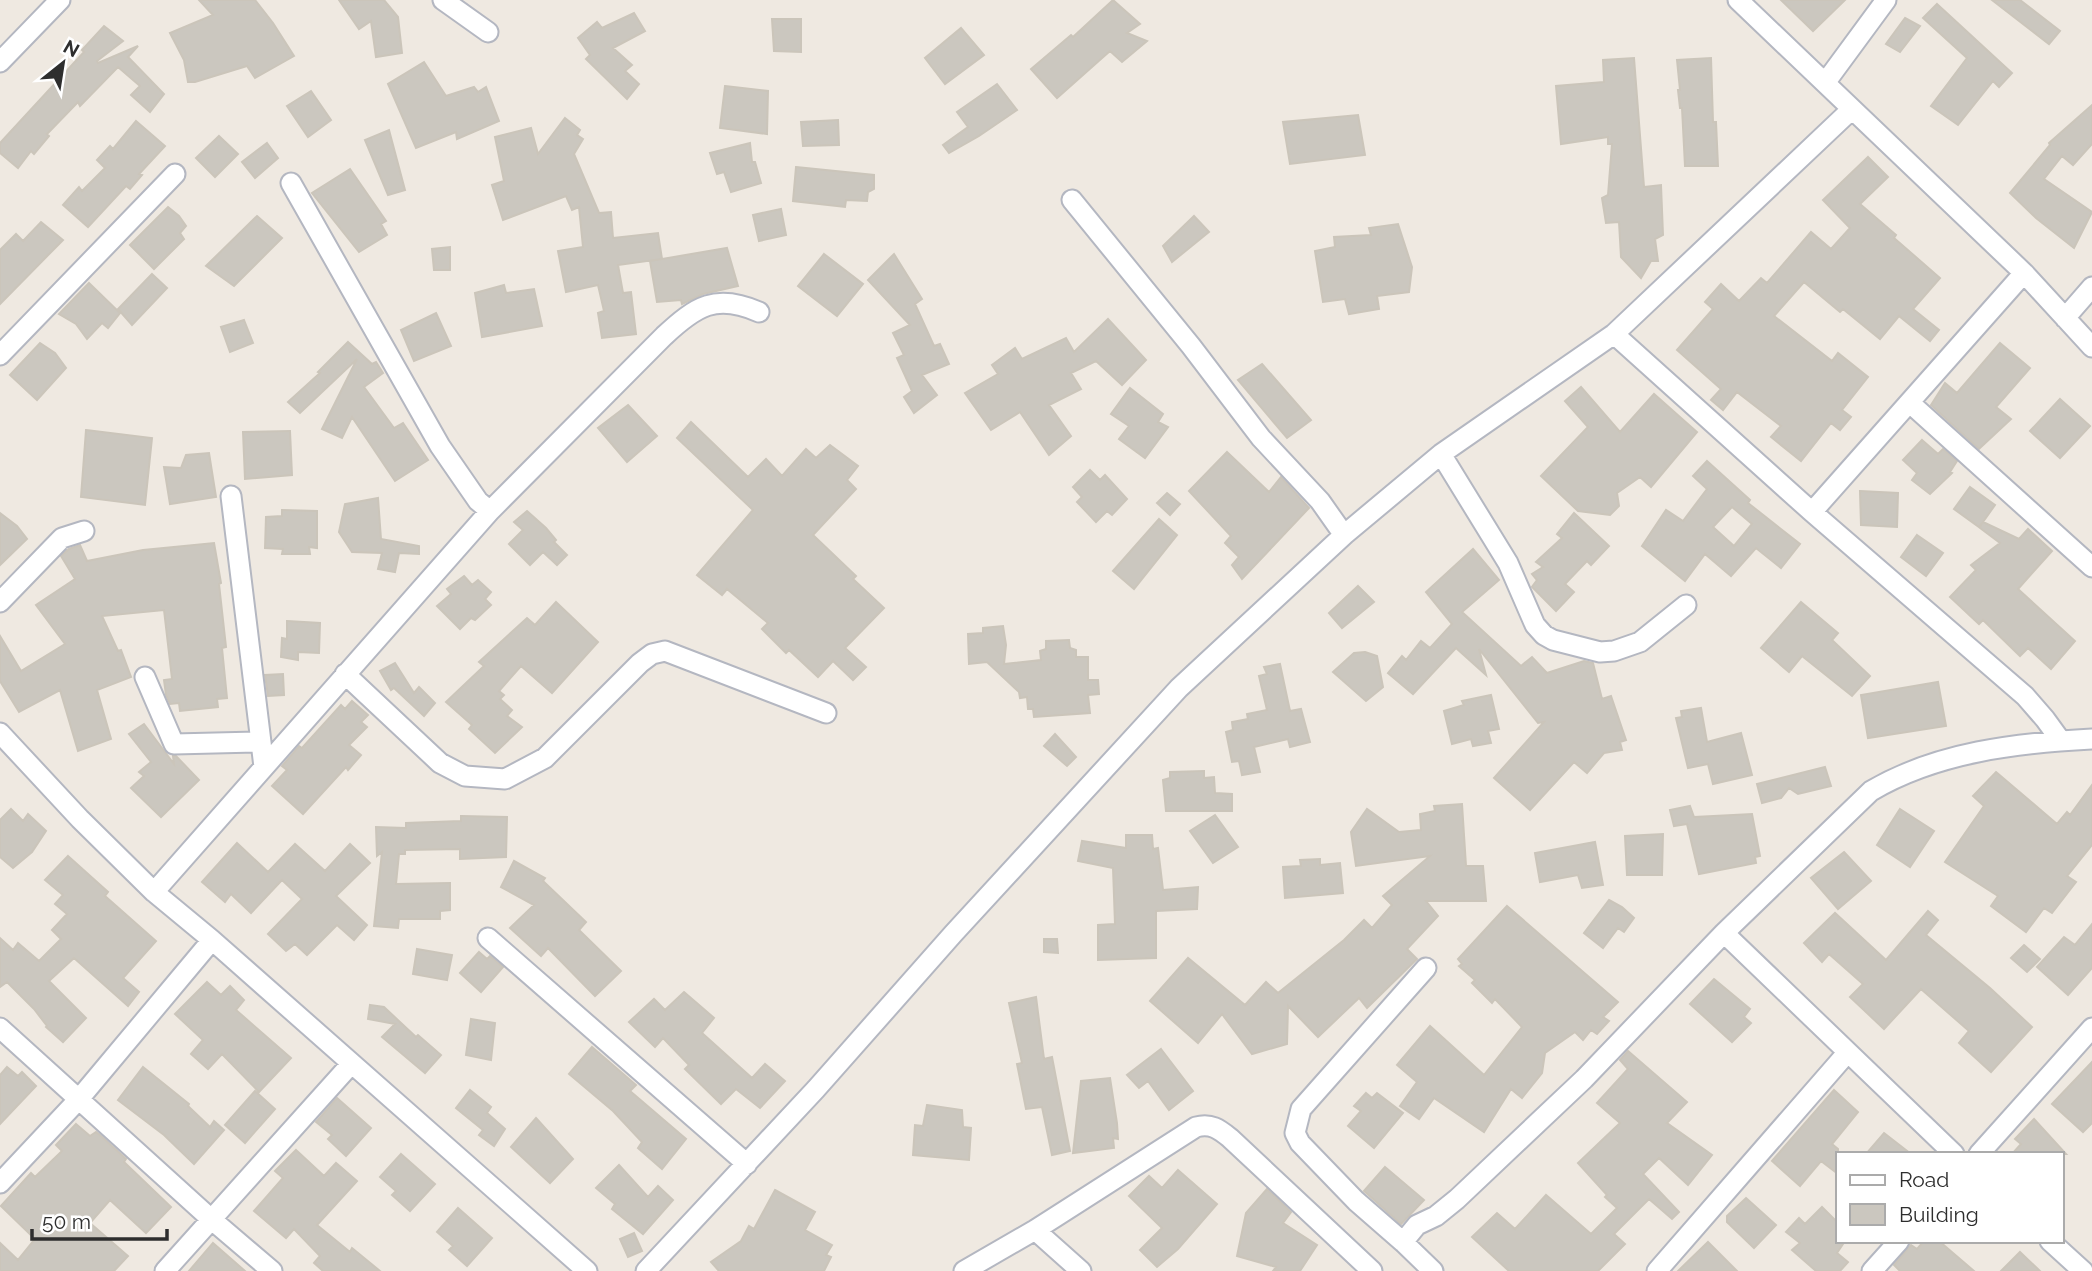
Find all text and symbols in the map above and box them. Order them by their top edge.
north arrow [28,28,98,98]
text: N [60,35,83,61]
legend [1836,1152,2064,1243]
text: Road [1899,1167,1949,1192]
scale bar [32,1198,166,1242]
text: Building [1899,1202,1979,1227]
text: 50 m [42,1209,91,1234]

